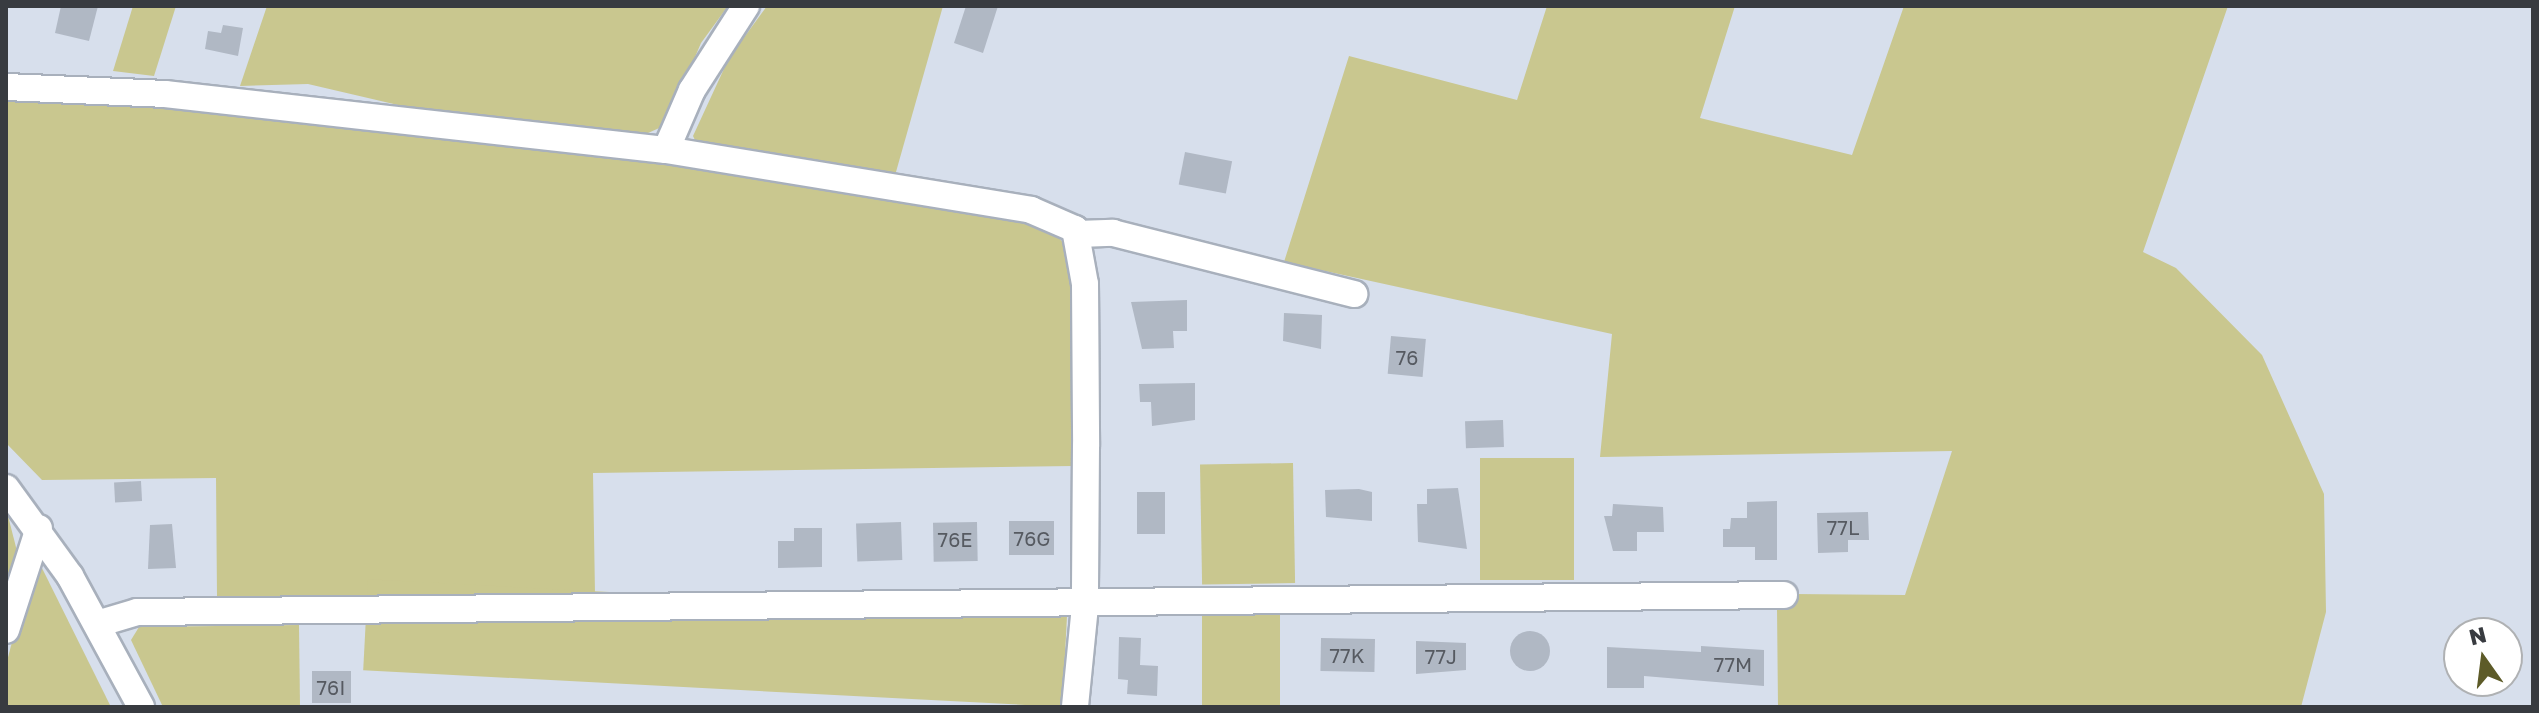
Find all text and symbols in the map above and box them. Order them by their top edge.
house number: 76 [1396,345,1418,369]
house number: 77L [1827,515,1859,539]
house number: 76G [1014,526,1050,550]
house number: 76E [938,527,972,551]
north arrow [2443,617,2523,697]
text: N [2466,620,2489,650]
house number: 77K [1330,643,1364,667]
house number: 77J [1425,644,1457,668]
house number: 77M [1714,652,1752,676]
house number: 76I [317,675,345,699]

